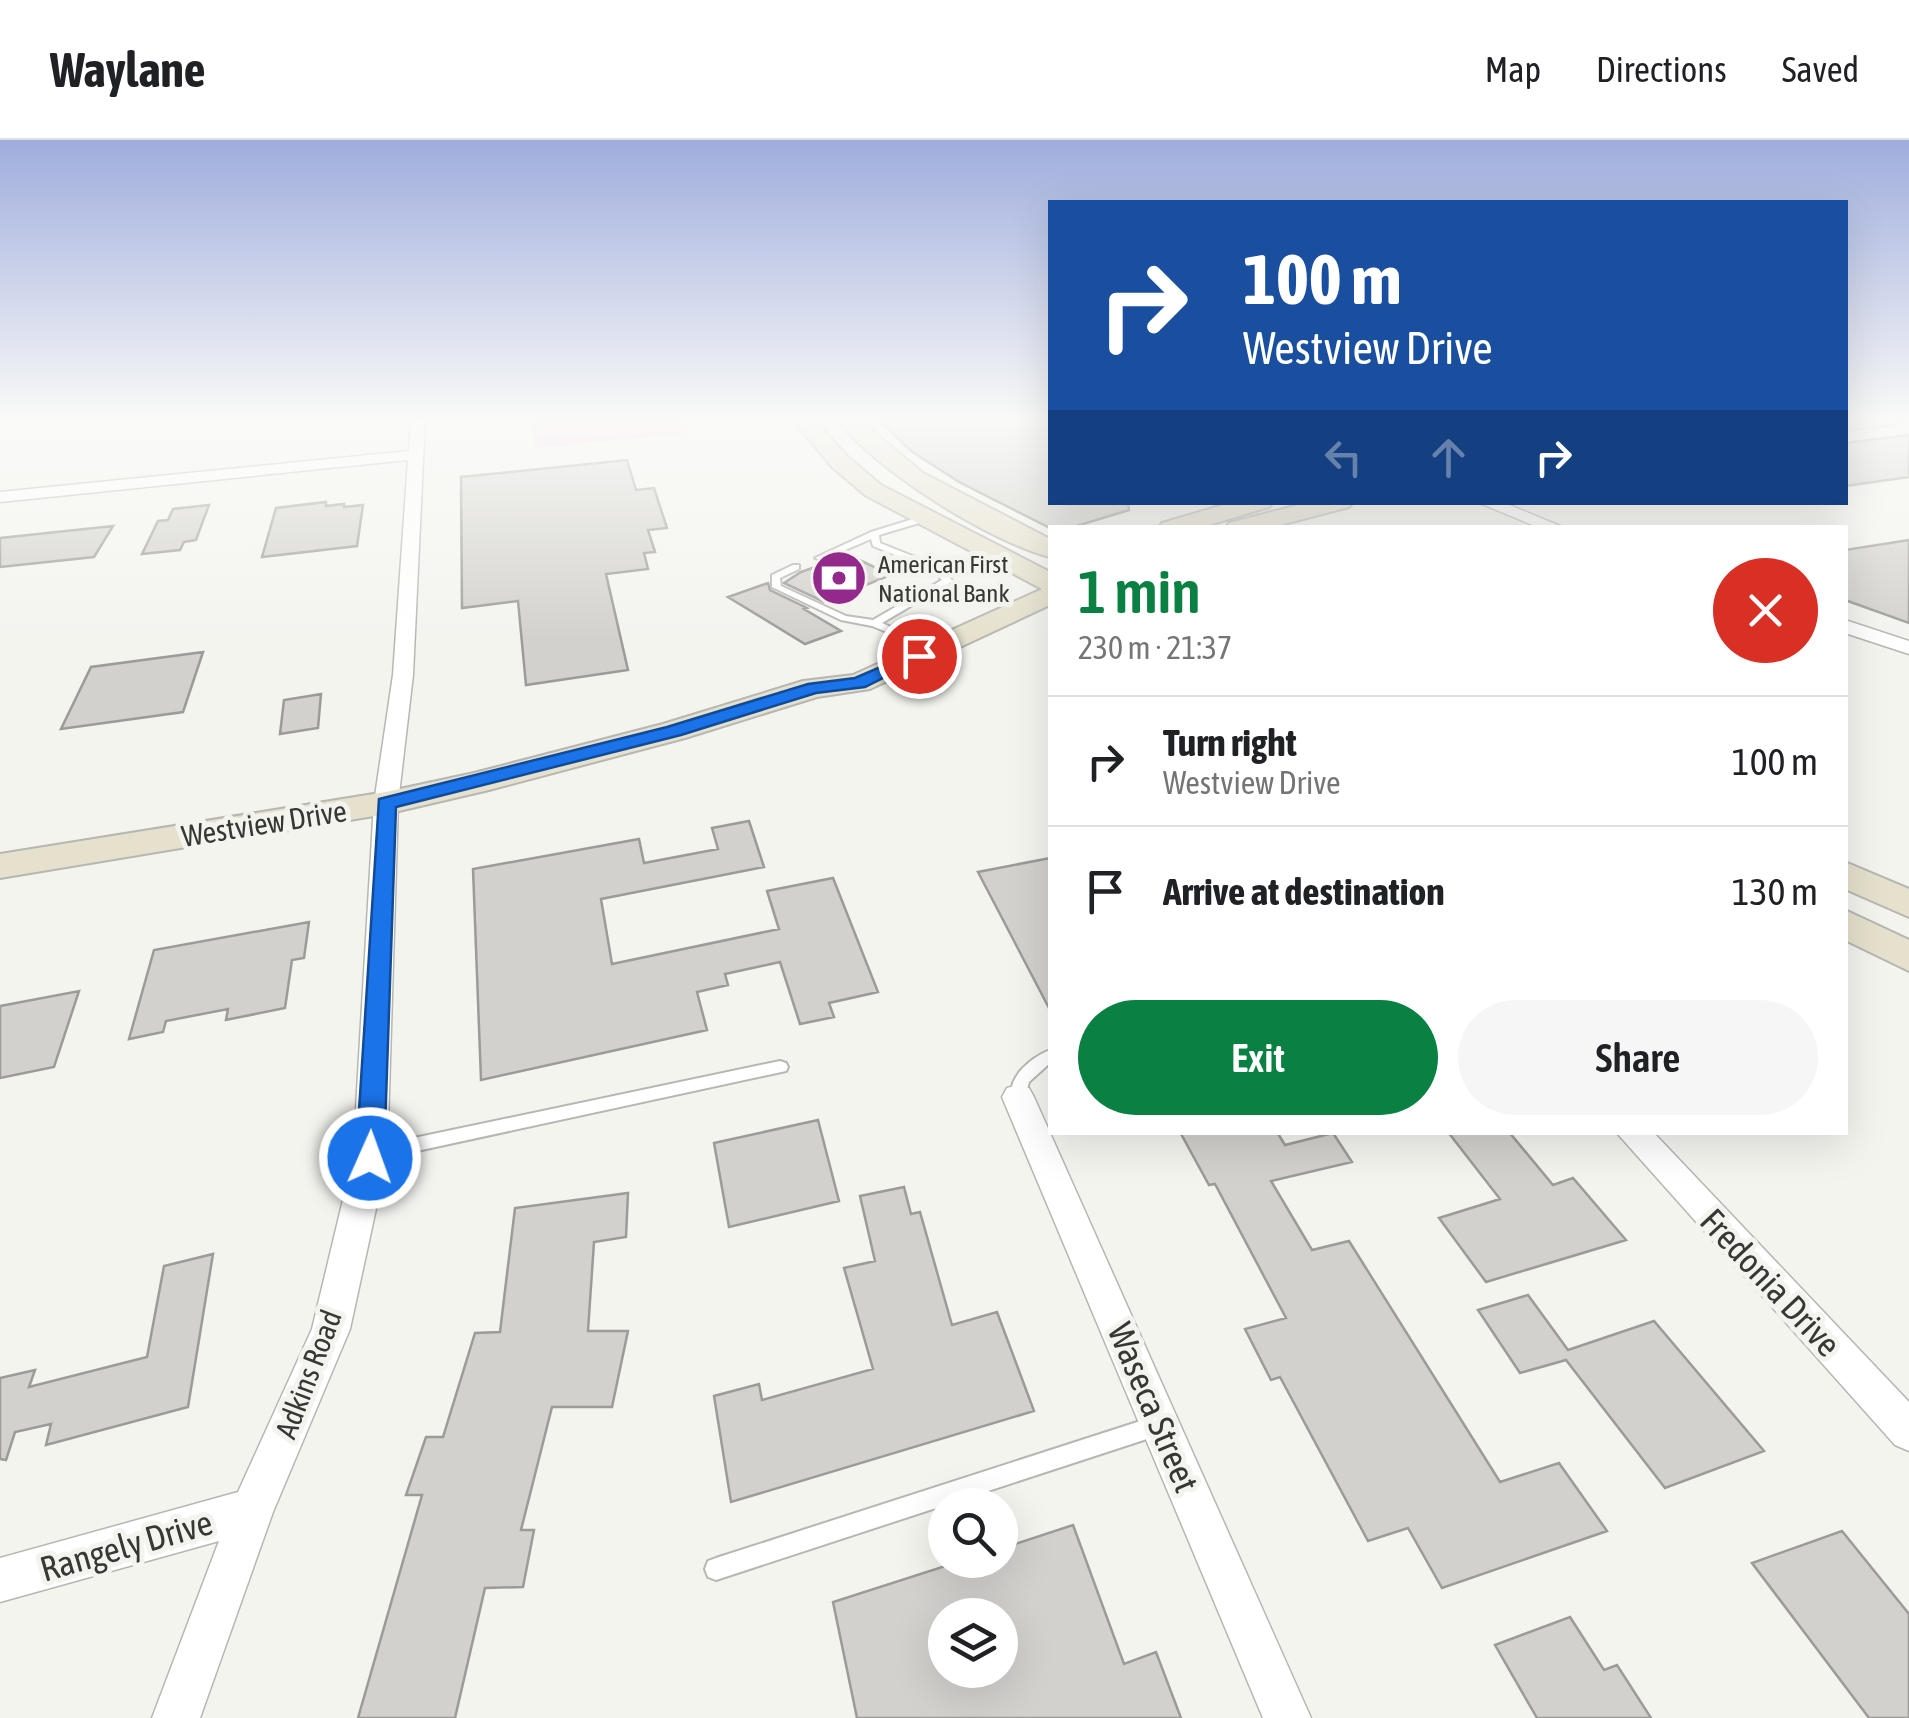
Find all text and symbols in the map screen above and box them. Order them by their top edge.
text: Waylane [50,42,206,97]
text: Map [1485,49,1541,89]
text: Directions [1596,49,1727,89]
text: Saved [1782,49,1859,89]
text: 100 m [1243,239,1402,319]
icon: right [1078,240,1208,370]
text: Westview Drive [1243,322,1493,374]
icon: left [1316,430,1371,485]
icon: ahead [1421,430,1476,485]
icon: right [1526,430,1581,485]
bank icon: American First National Bank [809,548,869,608]
place label: American First National Bank [878,550,1009,607]
text: 1 min [1078,557,1201,626]
button: close [1713,558,1818,663]
pin [877,614,962,699]
icon: arrive [892,629,947,684]
text: 230 m · 21:37 [1078,629,1232,666]
text: Turn right [1163,721,1297,764]
icon: right [1078,734,1133,789]
text: 100 m [1732,740,1818,783]
text: Westview Drive [1163,764,1341,801]
street label: Westview Drive [179,793,349,853]
icon: arrive [1078,864,1133,919]
text: Arrive at destination [1163,870,1445,913]
text: 130 m [1732,870,1818,913]
button: Exit [1078,1000,1438,1115]
button: Share [1458,1000,1818,1115]
position arrow [318,1106,422,1210]
street label: Fredonia Drive [1693,1200,1849,1364]
street label: Adkins Road [268,1305,348,1443]
street label: Waseca Street [1101,1317,1207,1497]
map controls [928,1488,1018,1688]
button: search [928,1488,1018,1578]
street label: Rangely Drive [35,1501,217,1589]
button: layers [928,1598,1018,1688]

